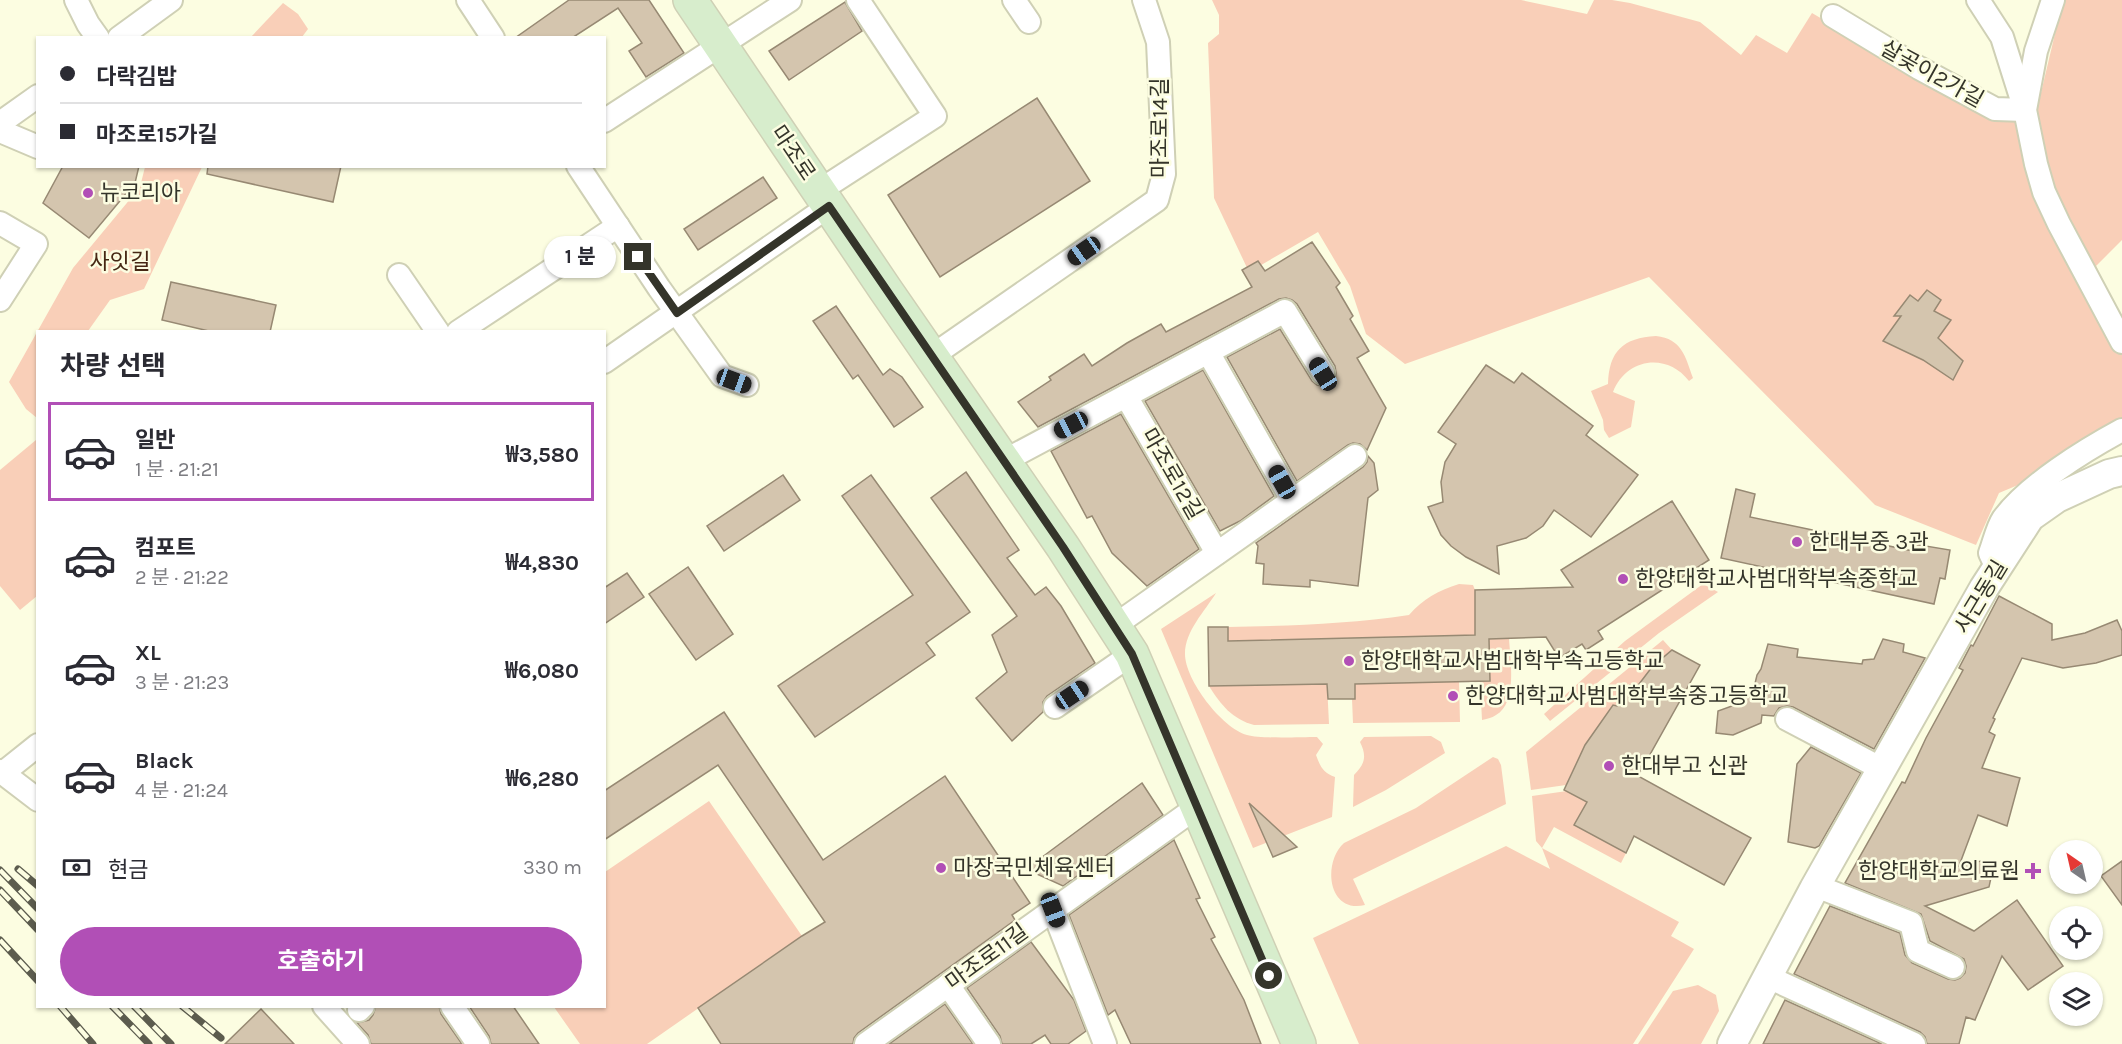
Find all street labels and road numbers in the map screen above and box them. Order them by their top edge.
street label: 살곶이2가길 [1876,35,1988,113]
street label: 마조로14길 [1147,78,1173,178]
street label: 마조로 [765,121,821,185]
street label: 마조로12길 [1135,424,1209,524]
street label: 사근동길 [1949,556,2013,638]
street label: 마조로11길 [941,918,1033,996]

